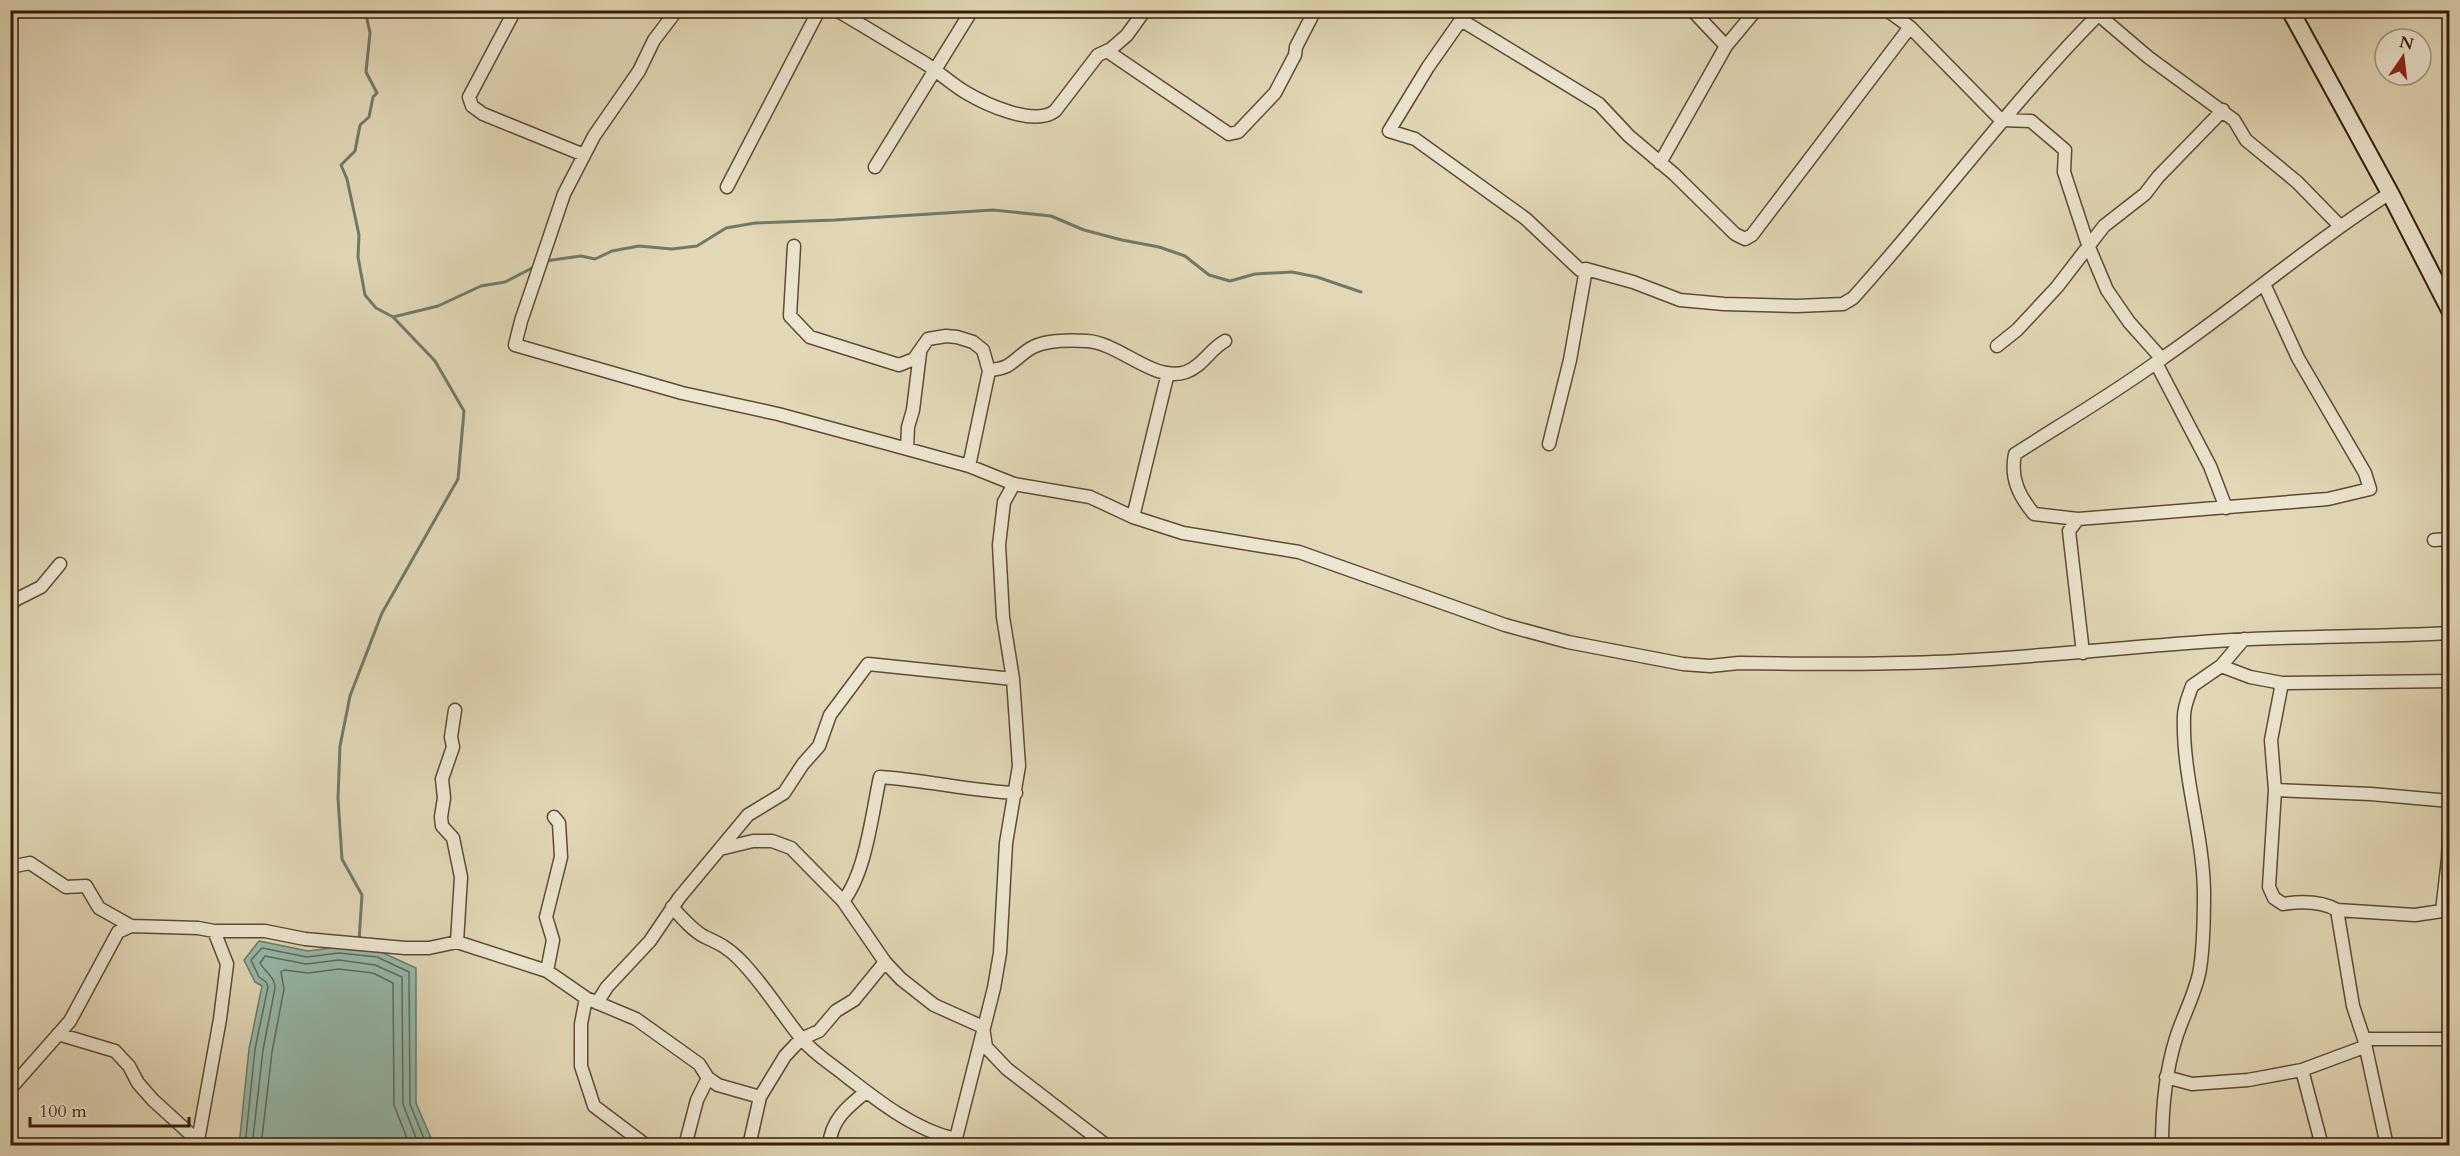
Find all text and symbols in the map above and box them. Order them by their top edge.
north arrow [2373,27,2433,87]
text: N [2397,31,2416,56]
scale bar [30,1090,189,1128]
text: 100 m [39,1099,87,1124]

